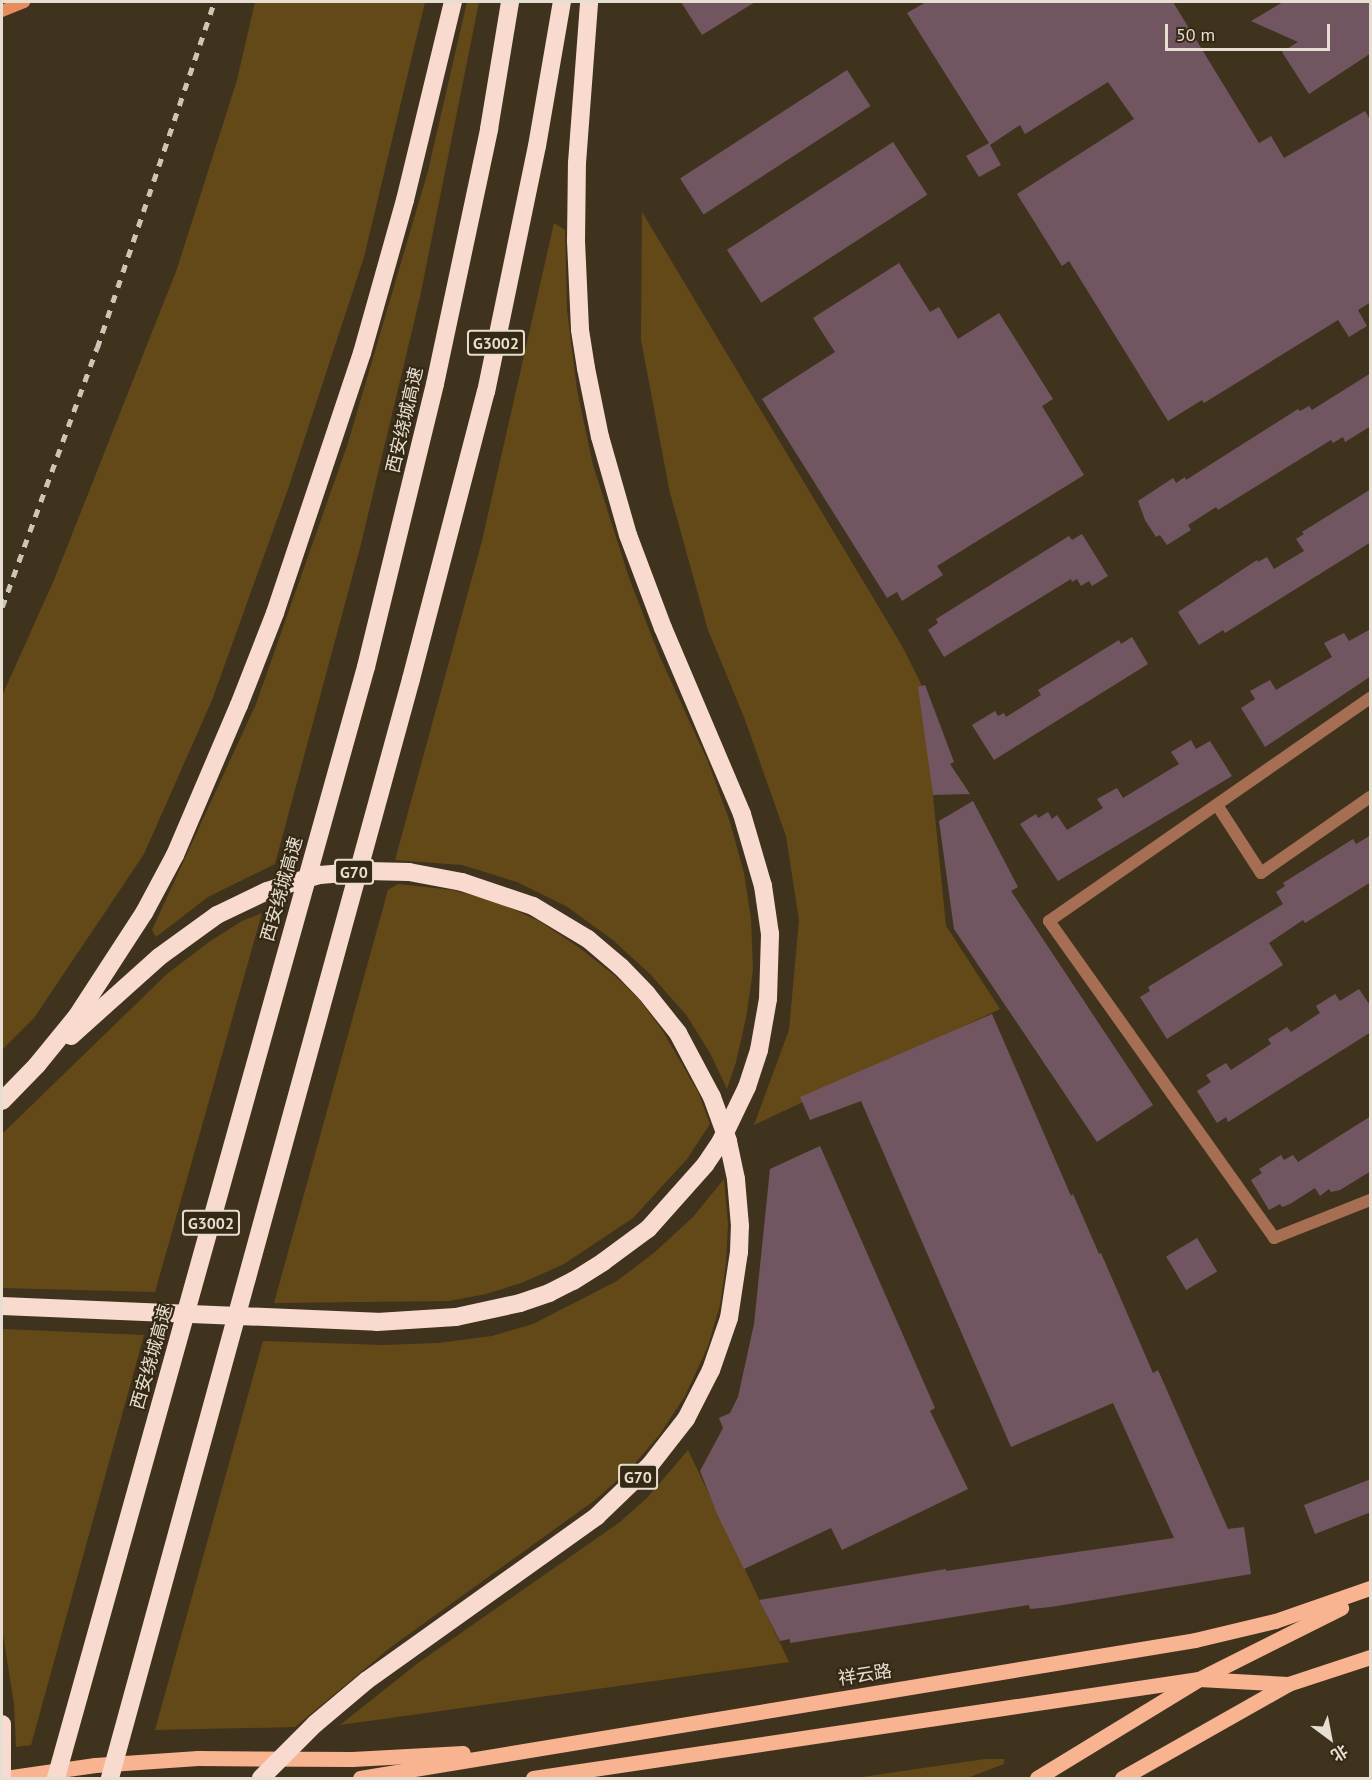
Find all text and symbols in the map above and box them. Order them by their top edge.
scale bar [1168,12,1333,50]
text: 50 m [1176,23,1215,46]
road number: G3002 [466,330,526,356]
street label: 西安绕城高速 [382,365,428,475]
street label: 西安绕城高速 [257,834,307,944]
road number: G70 [333,859,375,885]
road number: G3002 [181,1210,241,1236]
street label: 西安绕城高速 [127,1302,177,1412]
road number: G70 [617,1464,659,1490]
street label: 祥云路 [837,1660,893,1690]
north arrow [1300,1708,1360,1768]
text: 北 [1327,1741,1352,1766]

